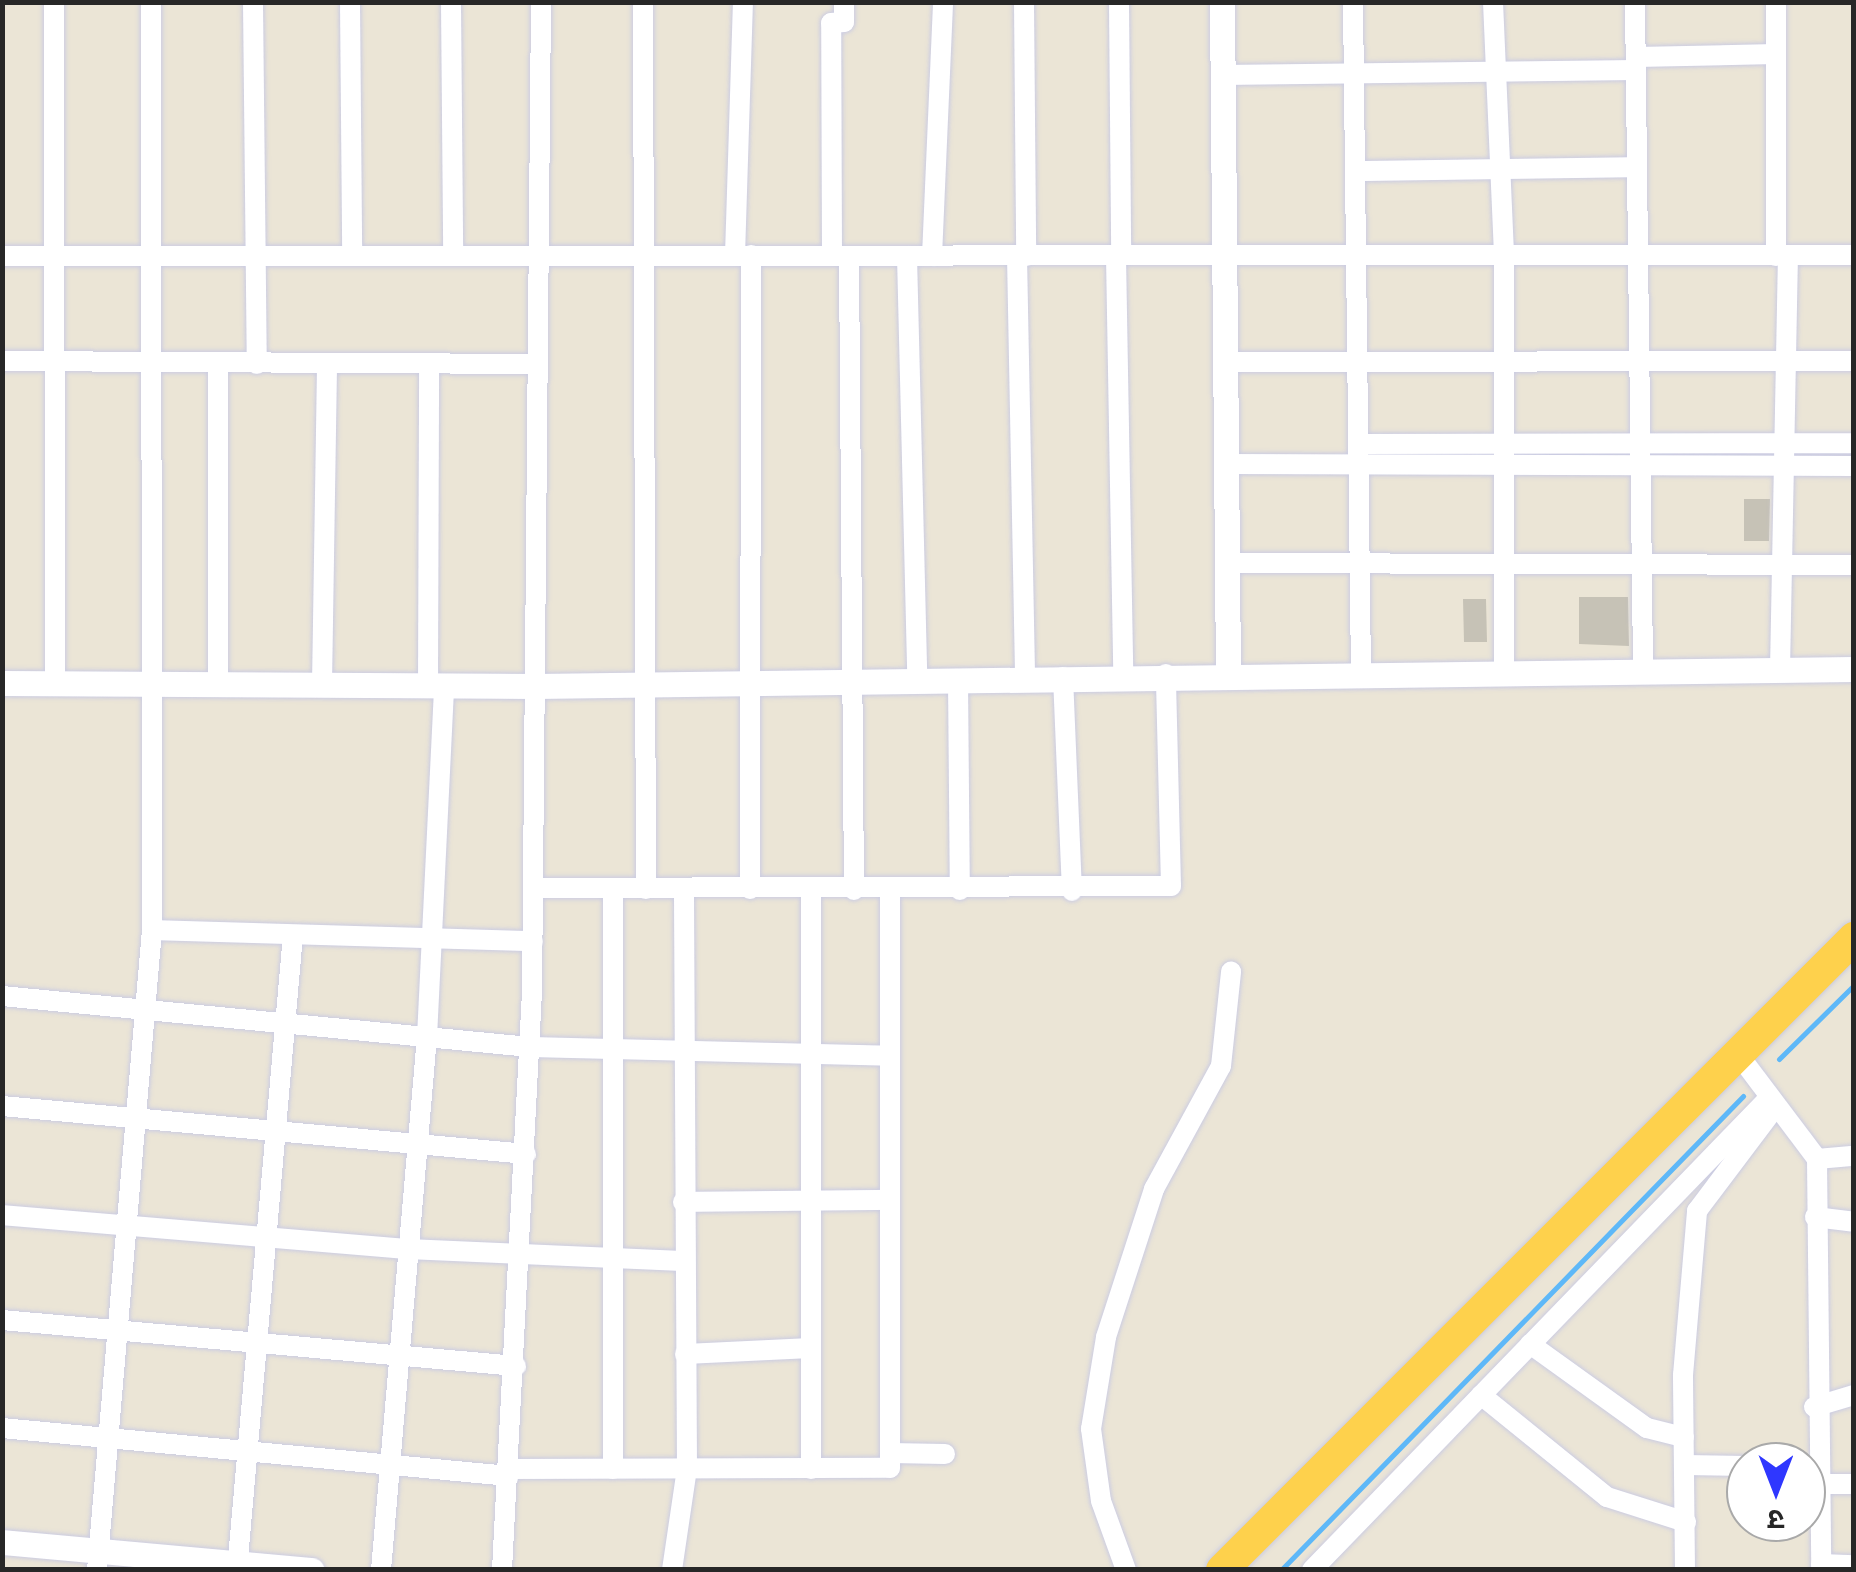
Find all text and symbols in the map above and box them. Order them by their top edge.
north arrow [1726,1442,1826,1542]
text: उ [1768,1504,1784,1537]

